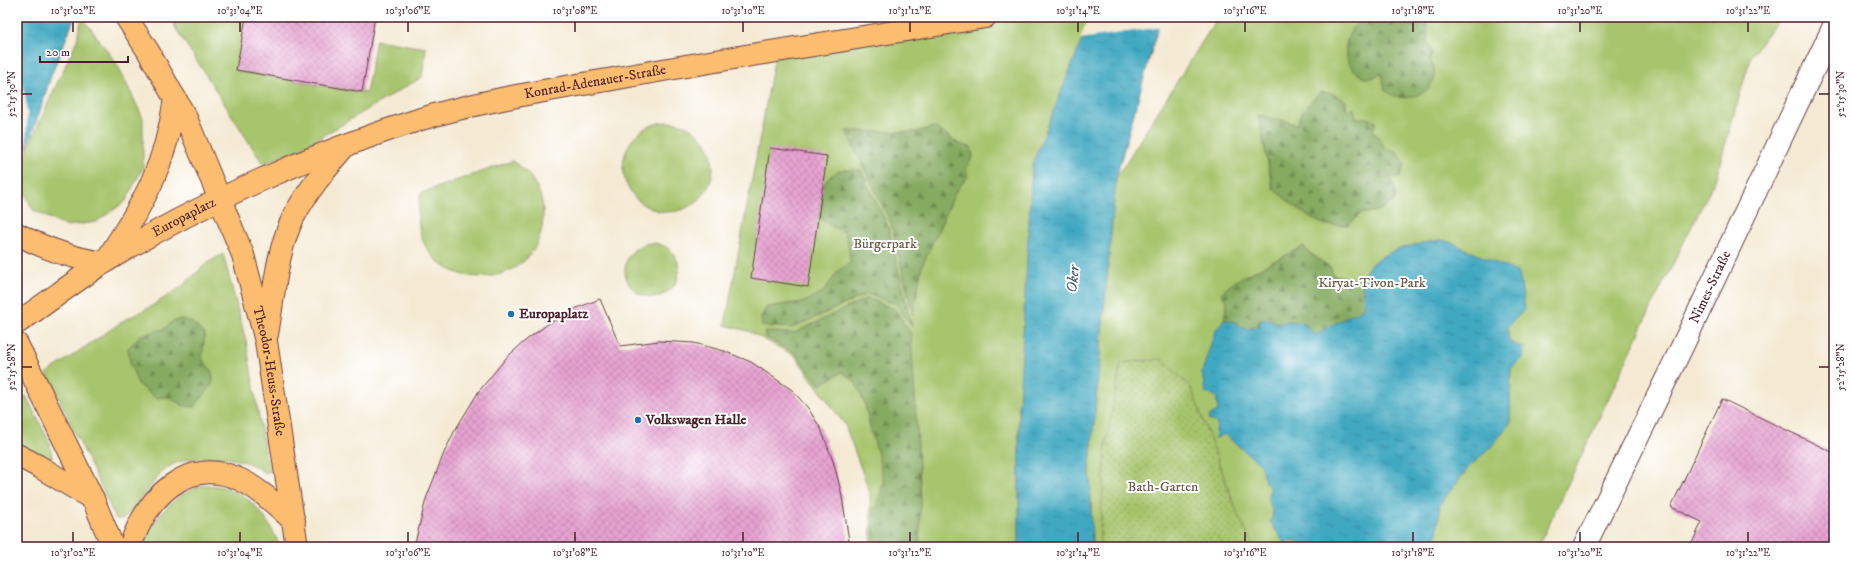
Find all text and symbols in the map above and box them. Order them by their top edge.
text: 10°31'02"E [51,5,95,17]
text: 10°31'04"E [217,5,263,17]
text: 10°31'06"E [386,5,430,17]
text: 10°31'08"E [553,5,597,17]
text: 10°31'10"E [721,5,765,17]
text: 10°31'12"E [889,5,931,17]
text: 10°31'14"E [1056,5,1100,17]
text: 10°31'16"E [1223,5,1267,17]
text: 10°31'18"E [1392,5,1434,17]
text: 10°31'20"E [1558,5,1602,17]
text: 10°31'22"E [1726,5,1770,17]
scale bar [40,38,128,64]
text: 20 m [46,45,70,60]
street label: Konrad-Adenauer-Straße [523,61,668,103]
text: 52°15'30"N [6,71,18,117]
text: 52°15'30"N [1835,71,1847,117]
street label: Europaplatz [149,193,219,241]
park label: Bürgerpark [853,235,917,253]
street label: Nîmes-Straße [1685,247,1735,326]
water label: Oker [1062,263,1084,293]
park label: Kiryat-Tivon-Park [1318,274,1426,292]
street label: Theodor-Heuss-Straße [248,304,289,437]
place label: Europaplatz [519,305,589,323]
marker: Europaplatz [506,309,516,319]
text: 52°15'28"N [6,343,18,391]
text: 52°15'28"N [1835,343,1847,391]
place label: Volkswagen Halle [645,411,747,429]
marker: Volkswagen Halle [633,415,643,425]
park label: Bath-Garten [1128,478,1199,496]
text: 10°31'02"E [51,547,95,559]
text: 10°31'04"E [217,547,263,559]
text: 10°31'06"E [386,547,430,559]
text: 10°31'08"E [553,547,597,559]
text: 10°31'10"E [721,547,765,559]
text: 10°31'12"E [889,547,931,559]
text: 10°31'14"E [1056,547,1100,559]
text: 10°31'16"E [1223,547,1267,559]
text: 10°31'18"E [1392,547,1434,559]
text: 10°31'20"E [1558,547,1602,559]
text: 10°31'22"E [1726,547,1770,559]

